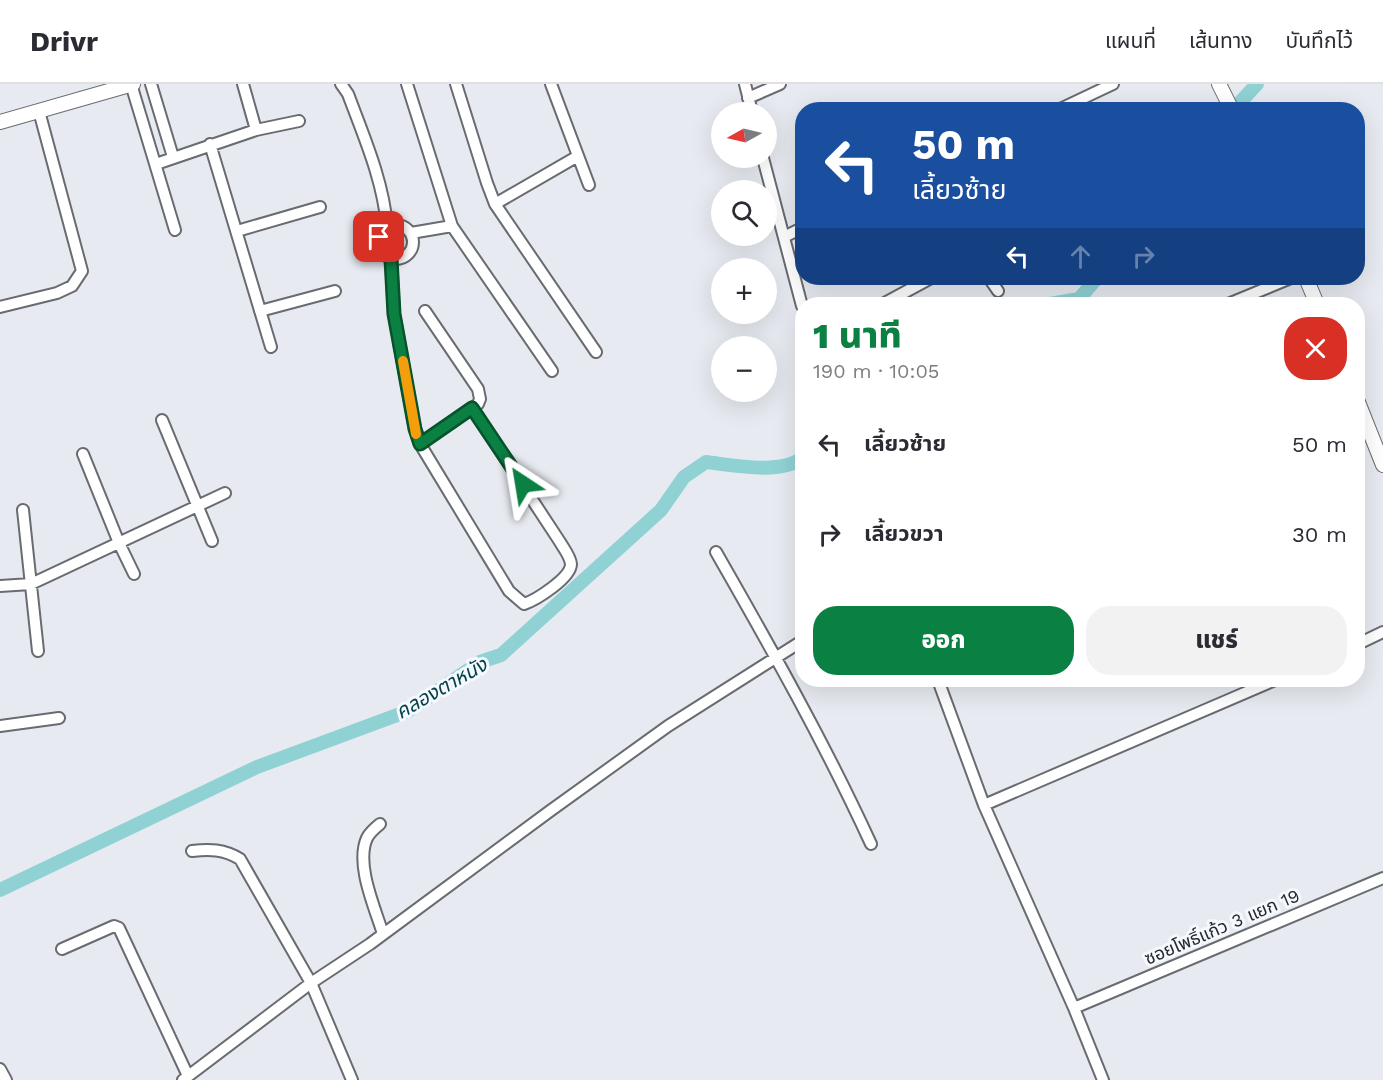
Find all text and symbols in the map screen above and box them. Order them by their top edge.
text: Drivr [30,25,98,58]
text: แผนที่ [1105,28,1156,53]
text: เส้นทาง [1189,28,1253,53]
text: บันทึกไว้ [1286,28,1353,53]
north arrow [711,102,777,168]
map controls [711,102,777,402]
text: 50 m [912,120,1015,169]
icon: left [813,126,891,204]
text: เลี้ยวซ้าย [912,174,1006,206]
button: search [711,180,777,246]
pin [353,211,404,262]
icon: arrive [362,220,395,253]
icon: left [1001,240,1034,273]
icon: ahead [1064,240,1097,273]
icon: right [1127,240,1160,273]
button: + [711,258,777,324]
text: 1 นาที [813,315,902,357]
button: close [1284,317,1347,380]
button: − [711,336,777,402]
text: 190 m · 10:05 [813,359,939,383]
icon: left [813,428,846,461]
text: เลี้ยวซ้าย [864,431,946,456]
text: 50 m [1292,432,1347,457]
position arrow [491,452,555,516]
icon: right [813,518,846,551]
text: เลี้ยวขวา [864,521,944,546]
text: 30 m [1292,522,1347,547]
button: ออก [813,606,1074,675]
button: แชร์ [1086,606,1347,675]
water label: คลองตาหนัง [391,652,492,724]
street label: ซอยโพธิ์แก้ว 3 แยก 19 [1141,884,1302,969]

